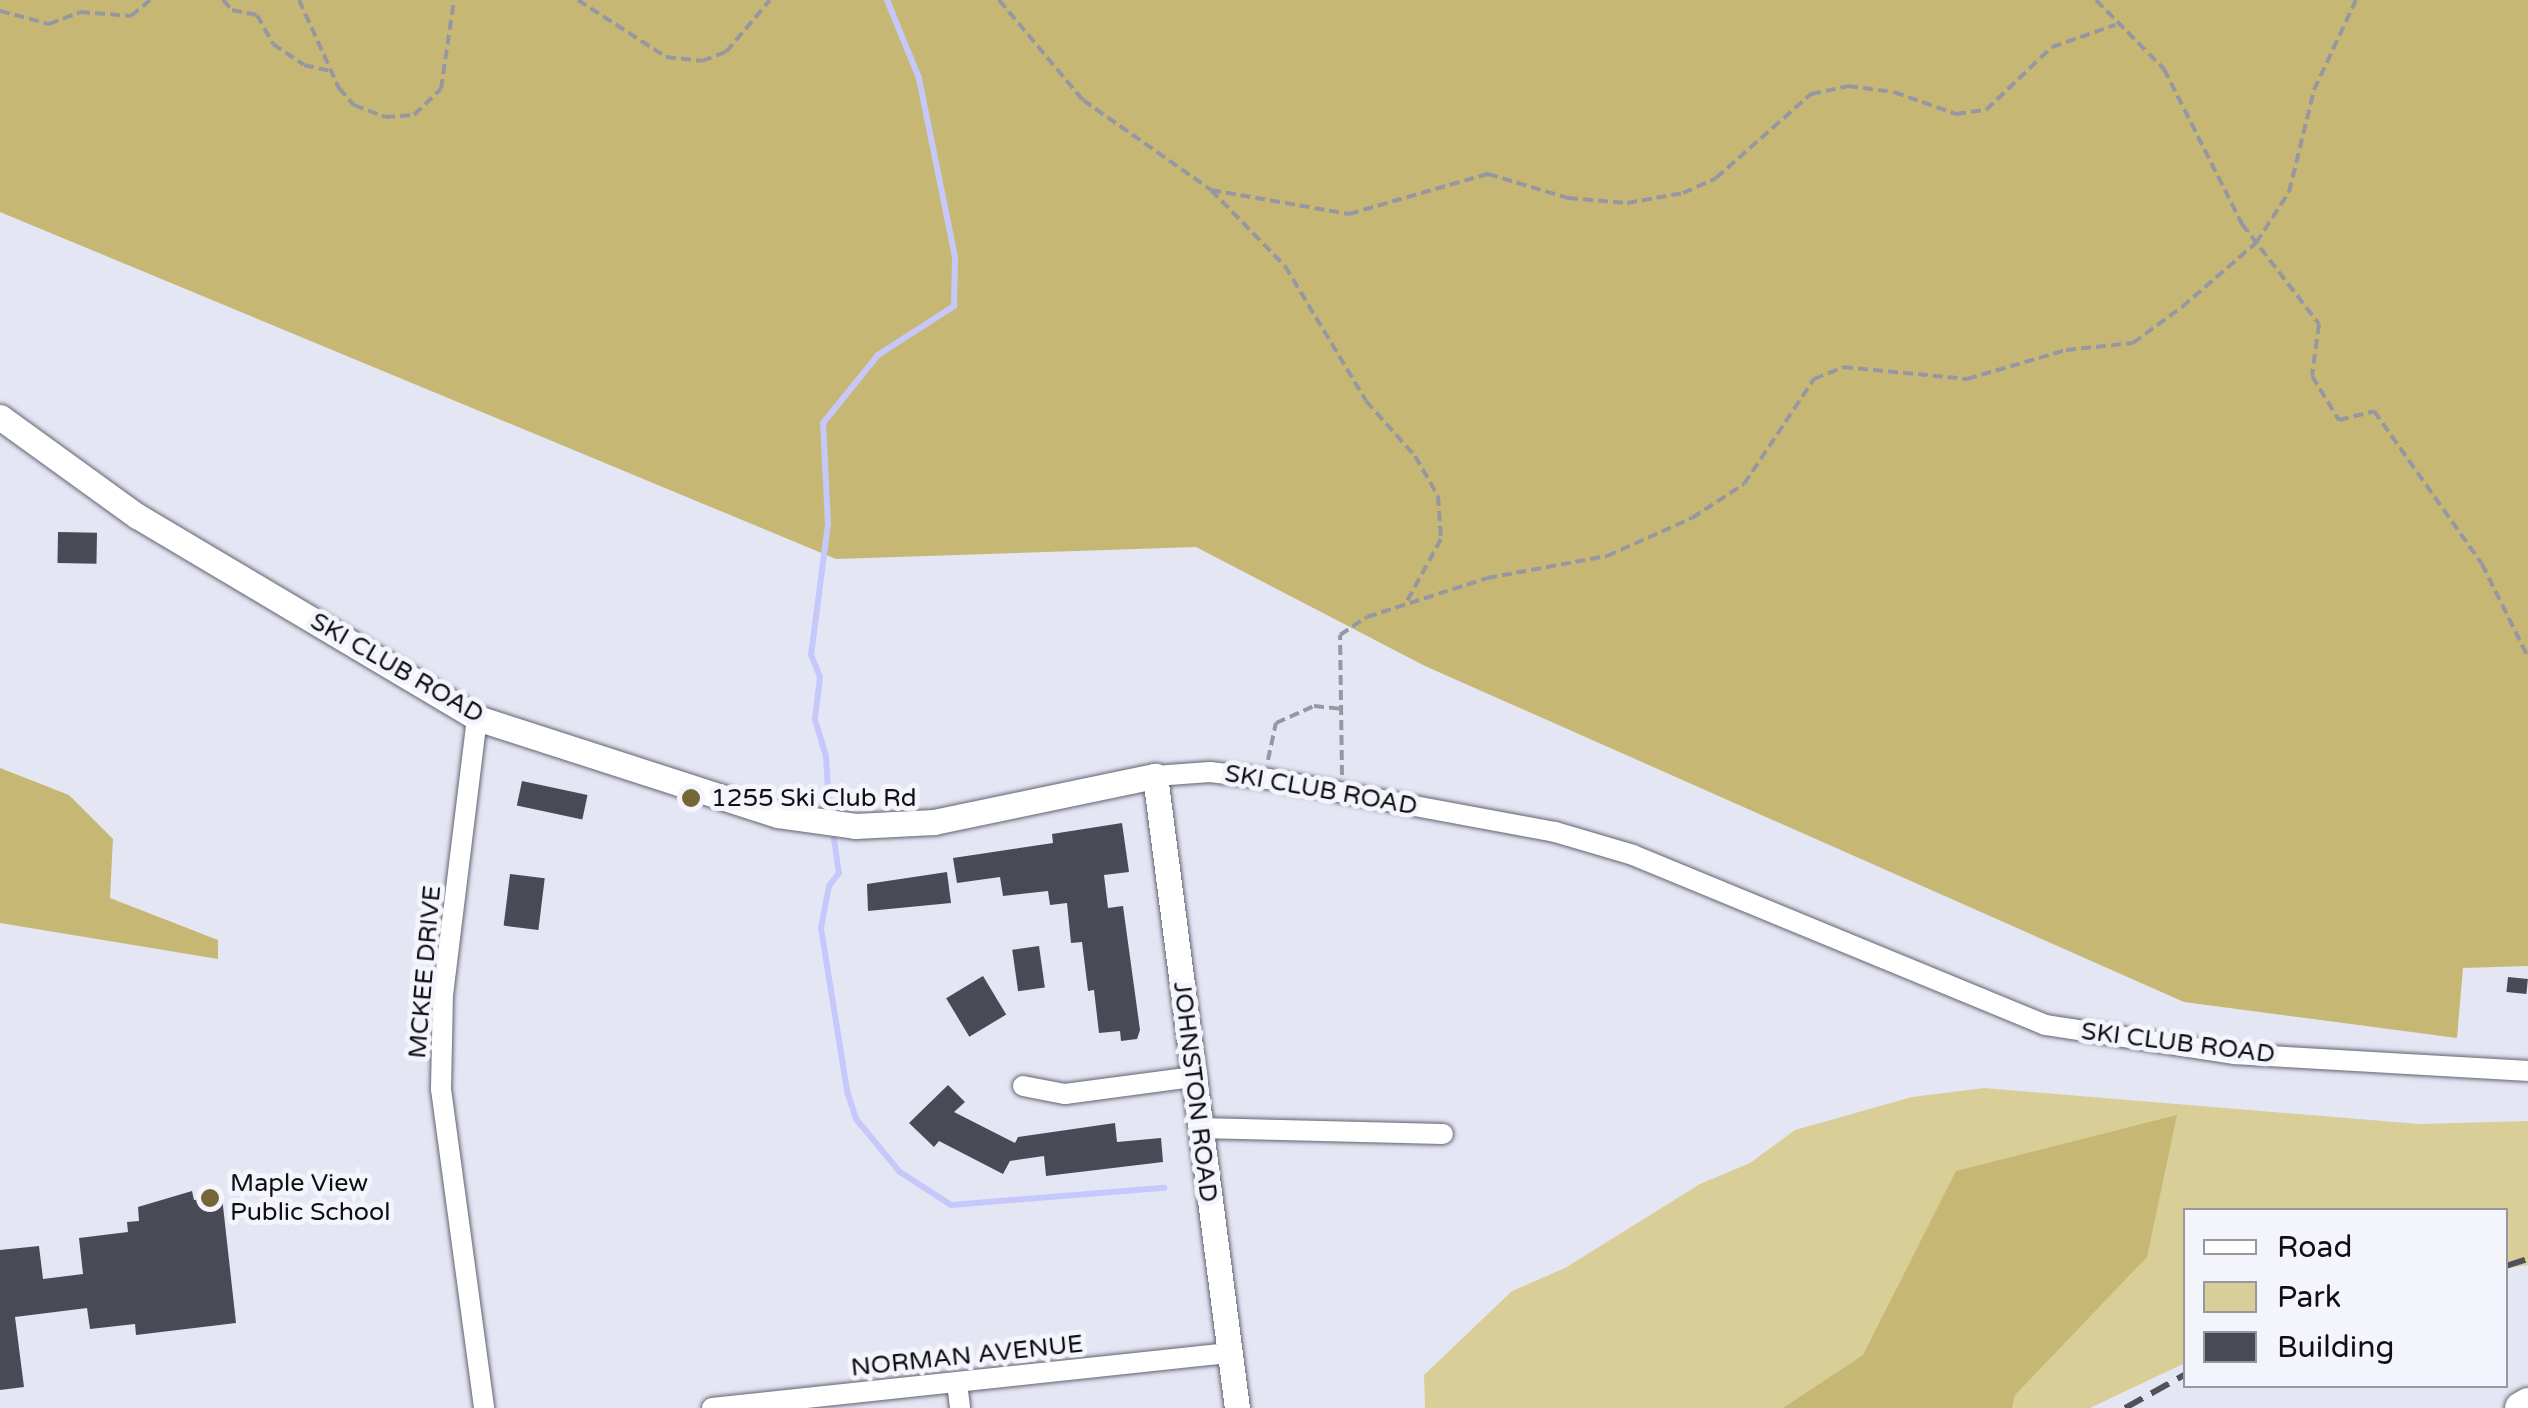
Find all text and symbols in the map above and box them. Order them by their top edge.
street label: SKI CLUB ROAD [305,606,489,730]
street label: SKI CLUB ROAD [1222,758,1420,822]
place label: 1255 Ski Club Rd [711,783,917,813]
marker: 1255 Ski Club Rd [680,787,702,809]
street label: MCKEE DRIVE [402,884,448,1060]
street label: JOHNSTON ROAD [1167,980,1223,1204]
street label: SKI CLUB ROAD [2079,1016,2277,1070]
place label: Maple View Public School [230,1169,390,1228]
marker: Maple View Public School [199,1187,221,1209]
legend [2183,1208,2508,1388]
text: Road [2277,1229,2352,1266]
text: Park [2277,1279,2341,1316]
street label: NORMAN AVENUE [849,1329,1085,1383]
text: Building [2277,1329,2394,1366]

